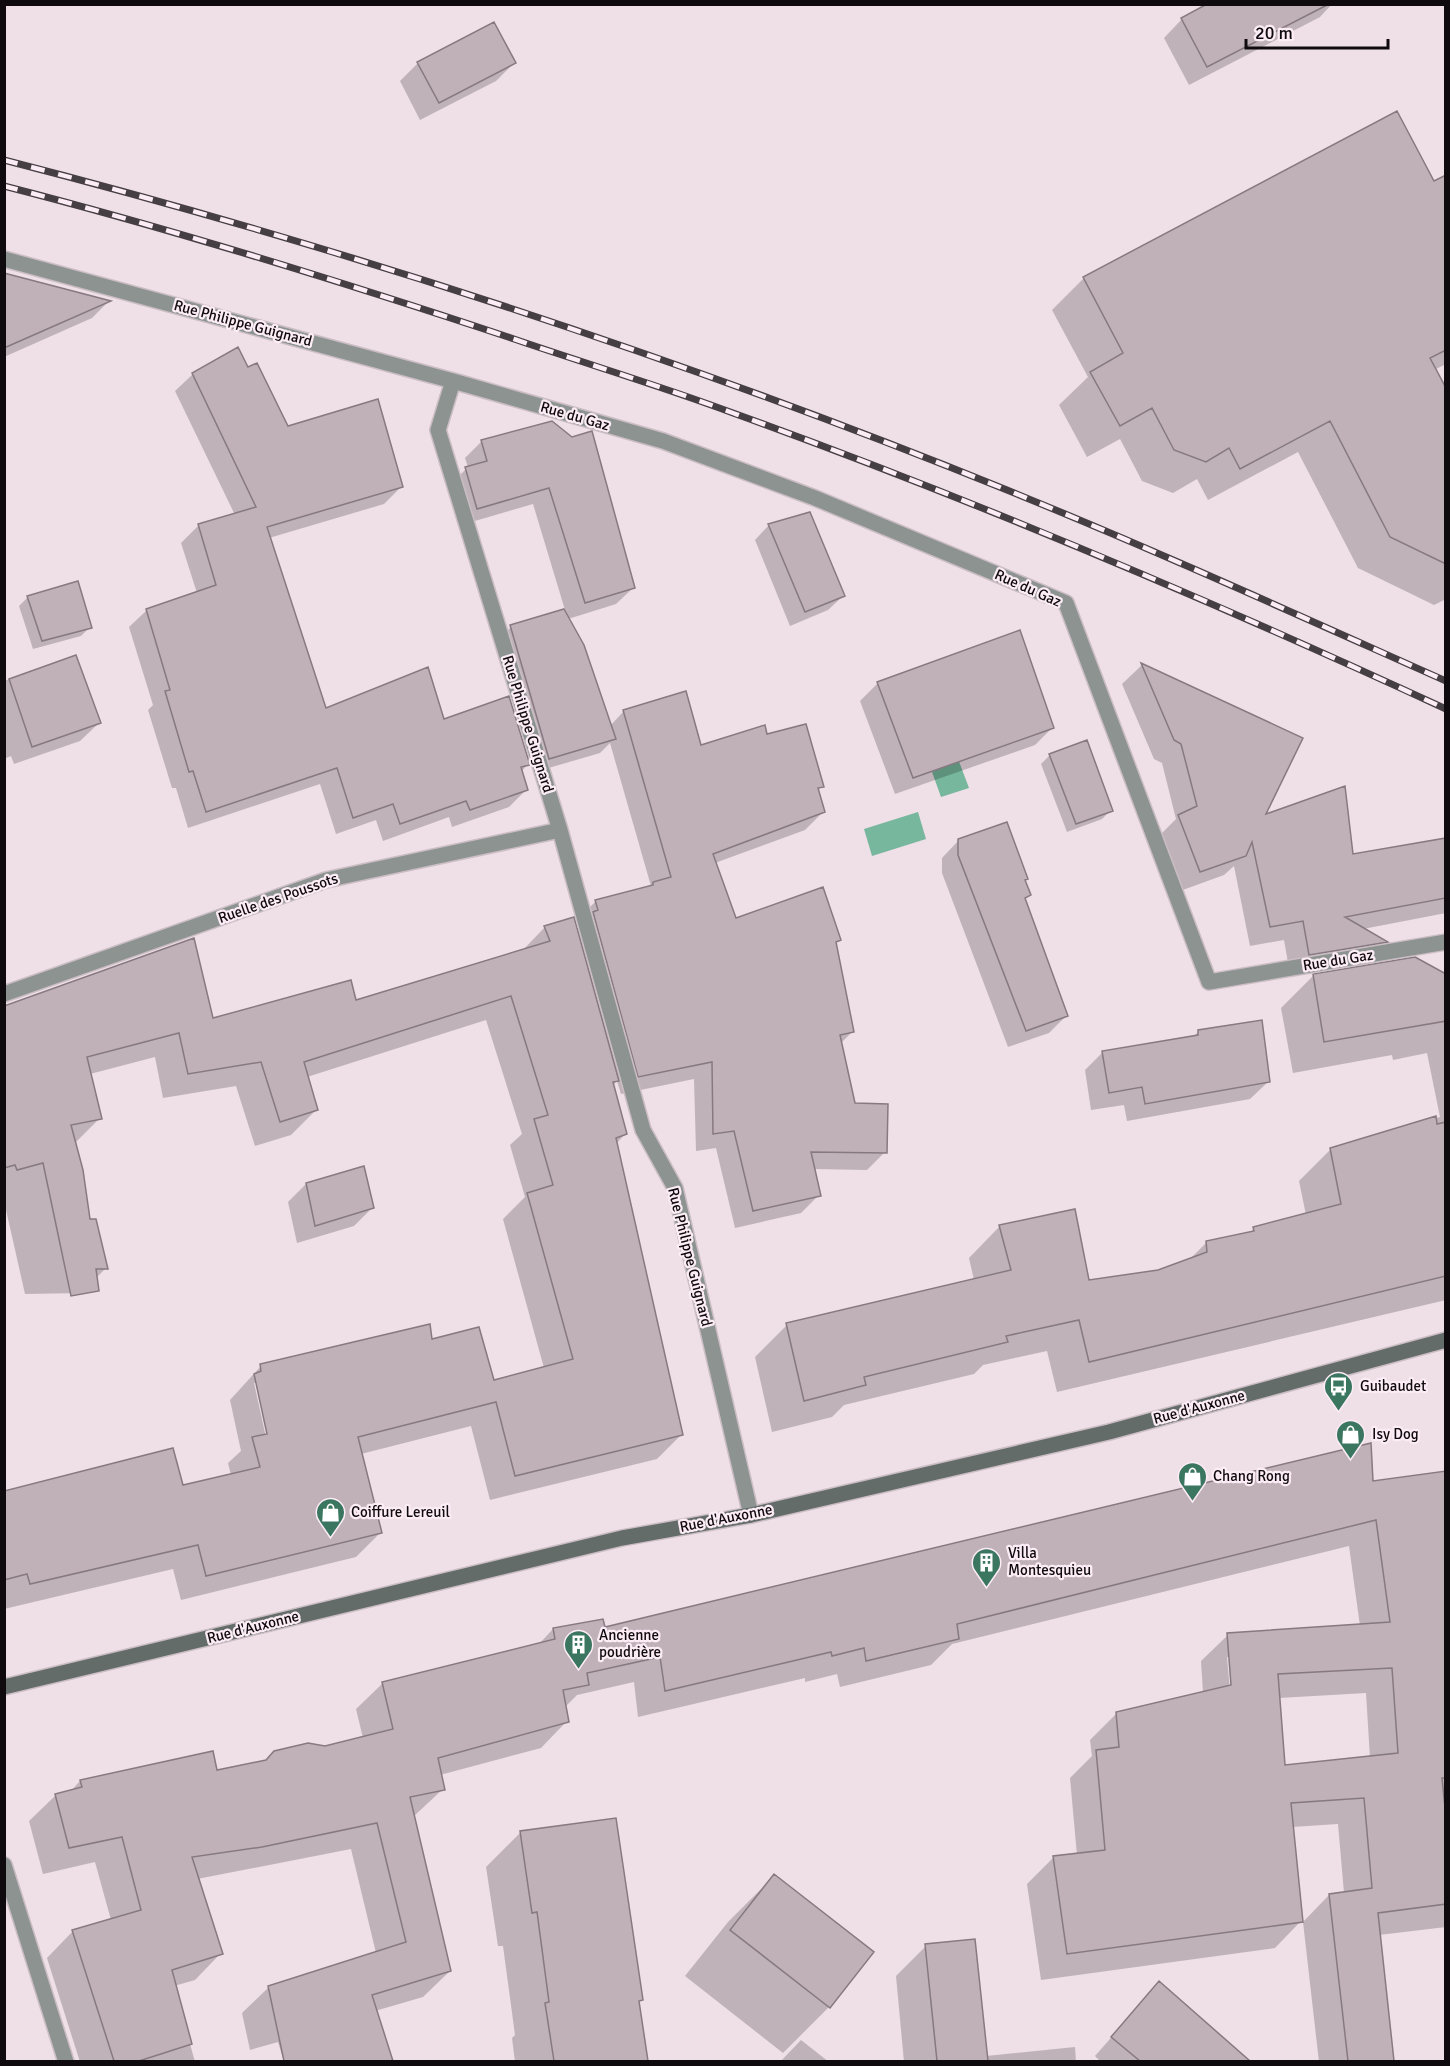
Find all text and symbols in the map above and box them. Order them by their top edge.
scale bar [1246,12,1388,50]
text: 20 m [1255,22,1293,44]
street label: Rue Philippe Guignard [172,296,314,350]
street label: Rue du Gaz [538,398,612,435]
street label: Rue du Gaz [992,565,1064,611]
street label: Rue Philippe Guignard [499,653,557,795]
street label: Ruelle des Poussots [216,869,341,927]
street label: Rue du Gaz [1301,946,1375,974]
street label: Rue Philippe Guignard [664,1186,716,1328]
bus stop icon: Guibaudet [1323,1370,1355,1412]
place label: Guibaudet [1360,1377,1426,1395]
street label: Rue d'Auxonne [1151,1386,1247,1428]
shop icon: Isy Dog [1335,1418,1367,1460]
place label: Isy Dog [1372,1425,1419,1443]
shop icon: Chang Rong [1176,1460,1208,1502]
place label: Chang Rong [1213,1467,1290,1485]
shop icon: Coiffure Lereuil [314,1496,346,1538]
street label: Rue d'Auxonne [678,1500,774,1536]
place label: Coiffure Lereuil [351,1503,450,1521]
place label: Villa Montesquieu [1008,1544,1091,1579]
building icon: Villa Montesquieu [971,1546,1003,1588]
street label: Rue d'Auxonne [205,1607,301,1647]
place label: Ancienne poudrière [599,1626,661,1661]
building icon: Ancienne poudrière [562,1628,594,1670]

